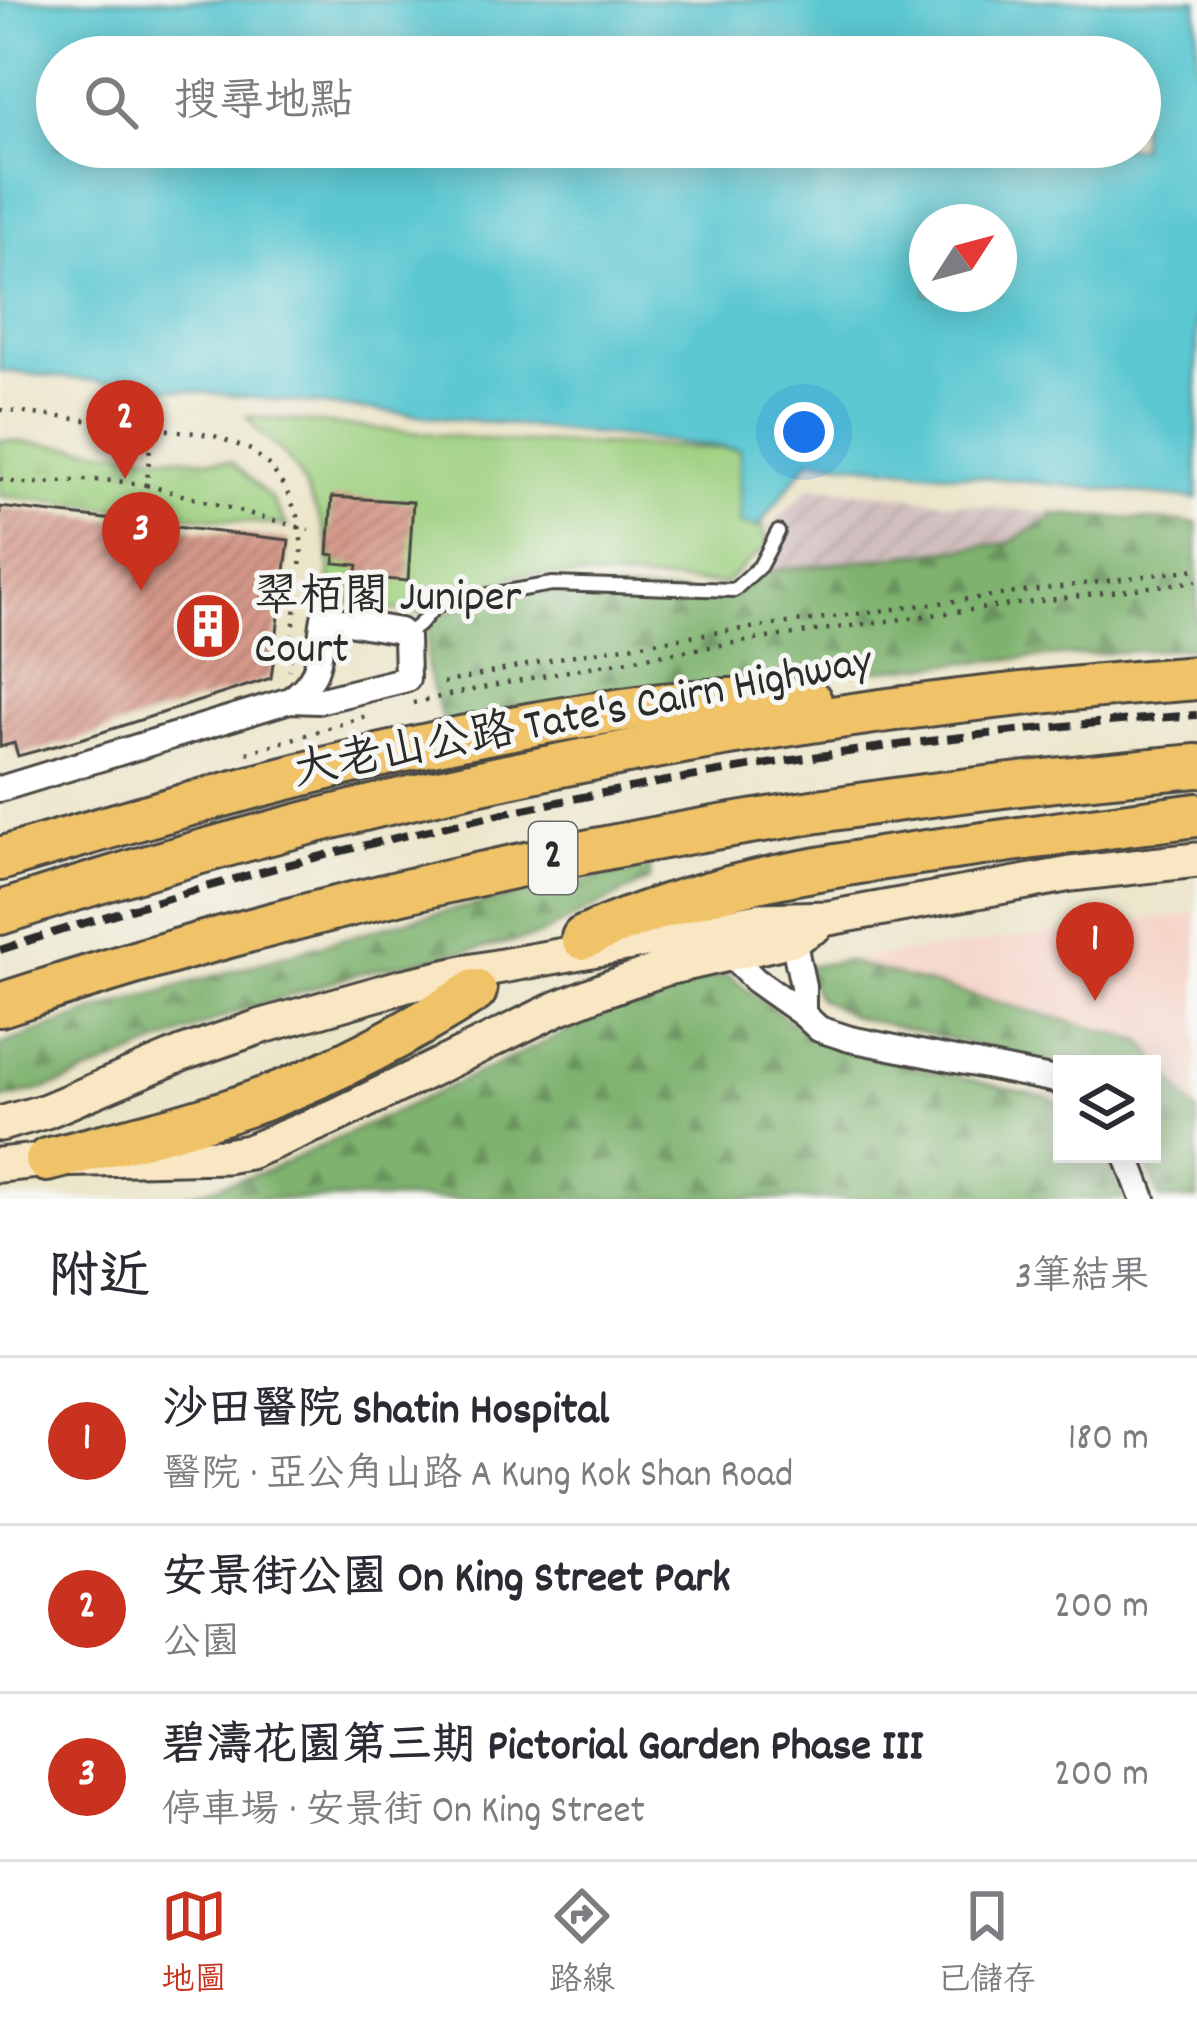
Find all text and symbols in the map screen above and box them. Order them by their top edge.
search box [36,36,1161,168]
icon: search [78,69,144,135]
text: 搜尋地點 [174,73,354,137]
north arrow [909,204,1017,312]
pin: 2 [86,380,164,479]
your location [774,402,834,462]
pin: 3 [102,492,180,591]
place label: 翠栢閣 Juniper Court [254,568,522,684]
building icon: 翠栢閣 Juniper Court [173,591,243,661]
street label: 大老山公路 Tate's Cairn Highway [288,631,879,807]
road number: 2 [529,822,577,894]
pin: 1 [1056,902,1134,1001]
map controls [1053,1055,1161,1163]
button: layers [1053,1055,1161,1163]
text: 附近 [48,1245,150,1317]
text: 3筆結果 [1015,1252,1149,1307]
text: 沙田醫院 Shatin Hospital [162,1381,609,1445]
text: 1 [83,1413,91,1468]
text: 180 m [1068,1413,1149,1468]
text: 醫院 · 亞公角山路 A Kung Kok Shan Road [162,1450,793,1505]
text: 安景街公園 On King Street Park [162,1549,730,1613]
text: 2 [78,1581,96,1636]
text: 200 m [1054,1581,1149,1636]
text: 公園 [162,1618,240,1673]
text: 碧濤花園第三期 Pictorial Garden Phase III [162,1717,923,1781]
text: 3 [78,1749,96,1804]
text: 200 m [1054,1749,1149,1804]
text: 停車場 · 安景街 On King Street [162,1786,645,1841]
tab: 地圖 [161,1883,227,2006]
tab: 路線 [549,1883,615,2006]
tab: 已儲存 [937,1883,1036,2006]

